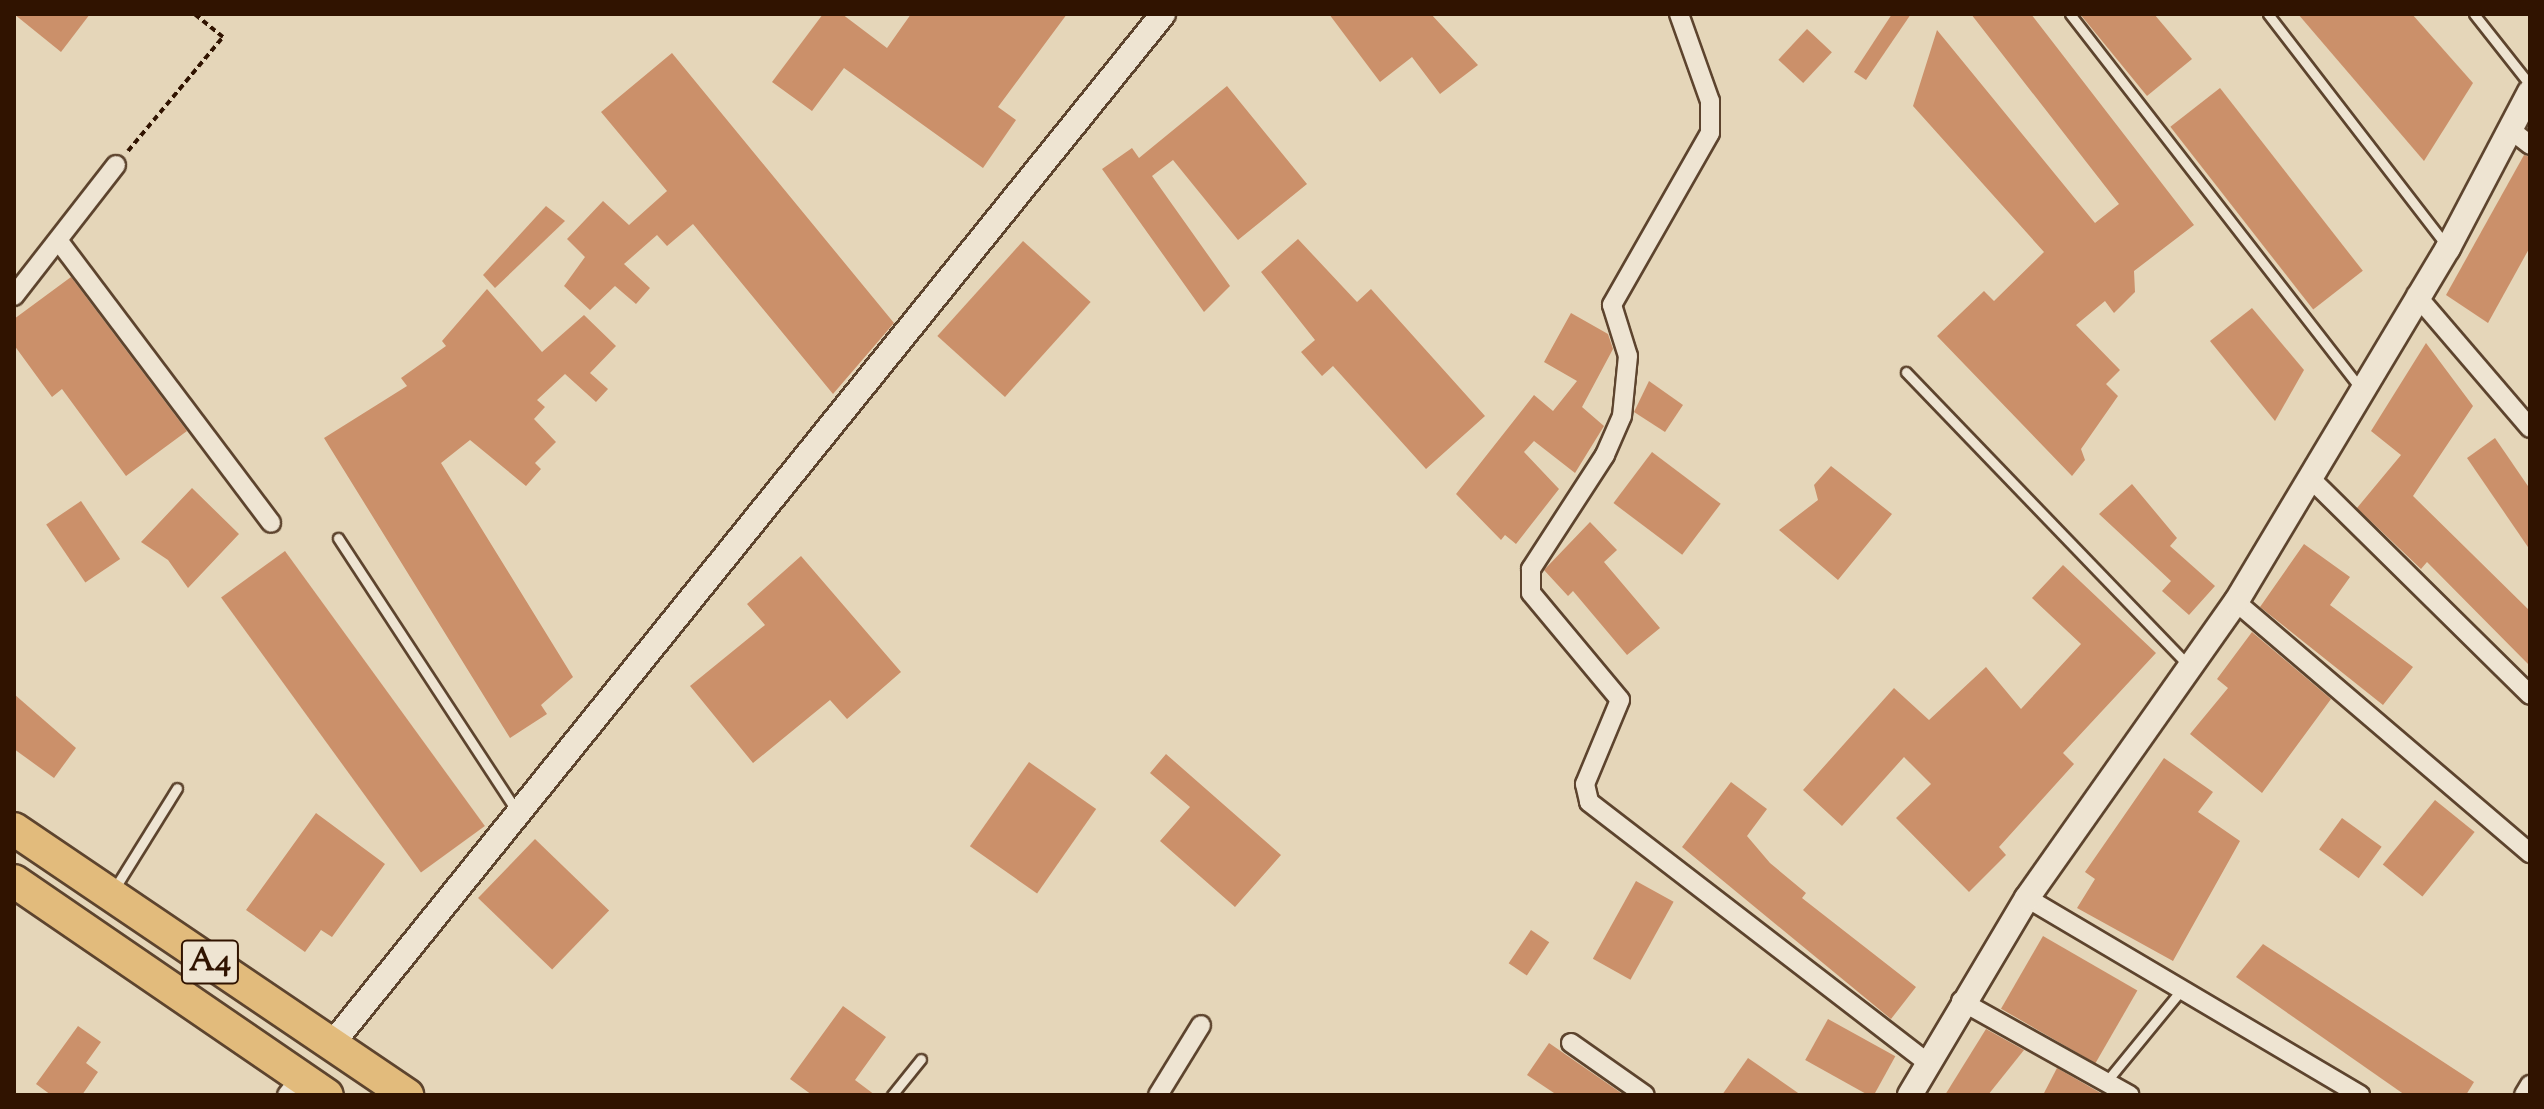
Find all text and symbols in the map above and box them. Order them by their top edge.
road number: A4 [180,934,240,990]

